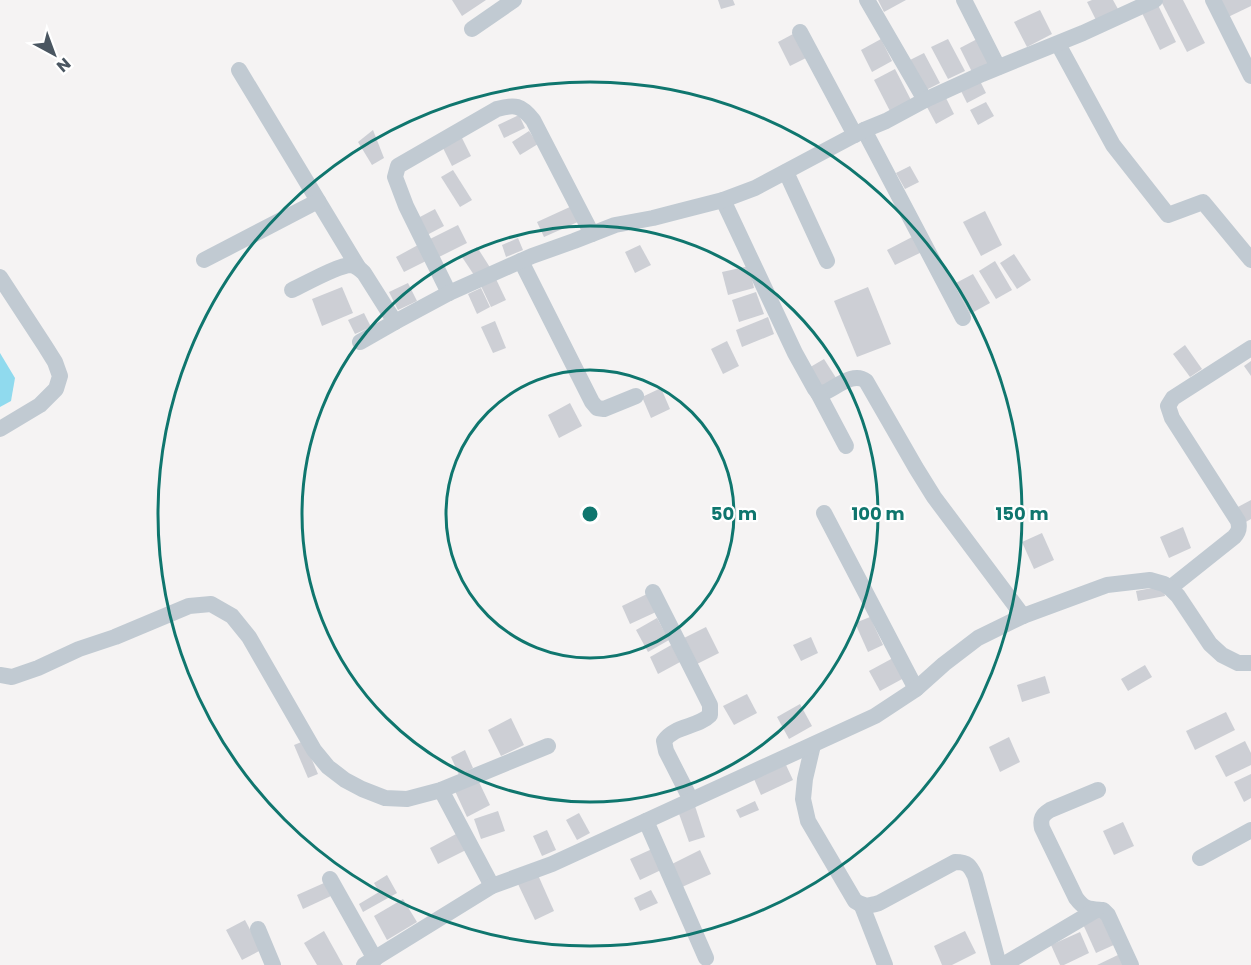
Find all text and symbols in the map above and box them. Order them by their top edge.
north arrow [24,24,84,84]
text: N [51,52,76,78]
text: 50 m [711,501,757,526]
text: 100 m [851,501,905,526]
text: 150 m [995,501,1049,526]
centre of rings [580,504,600,524]

